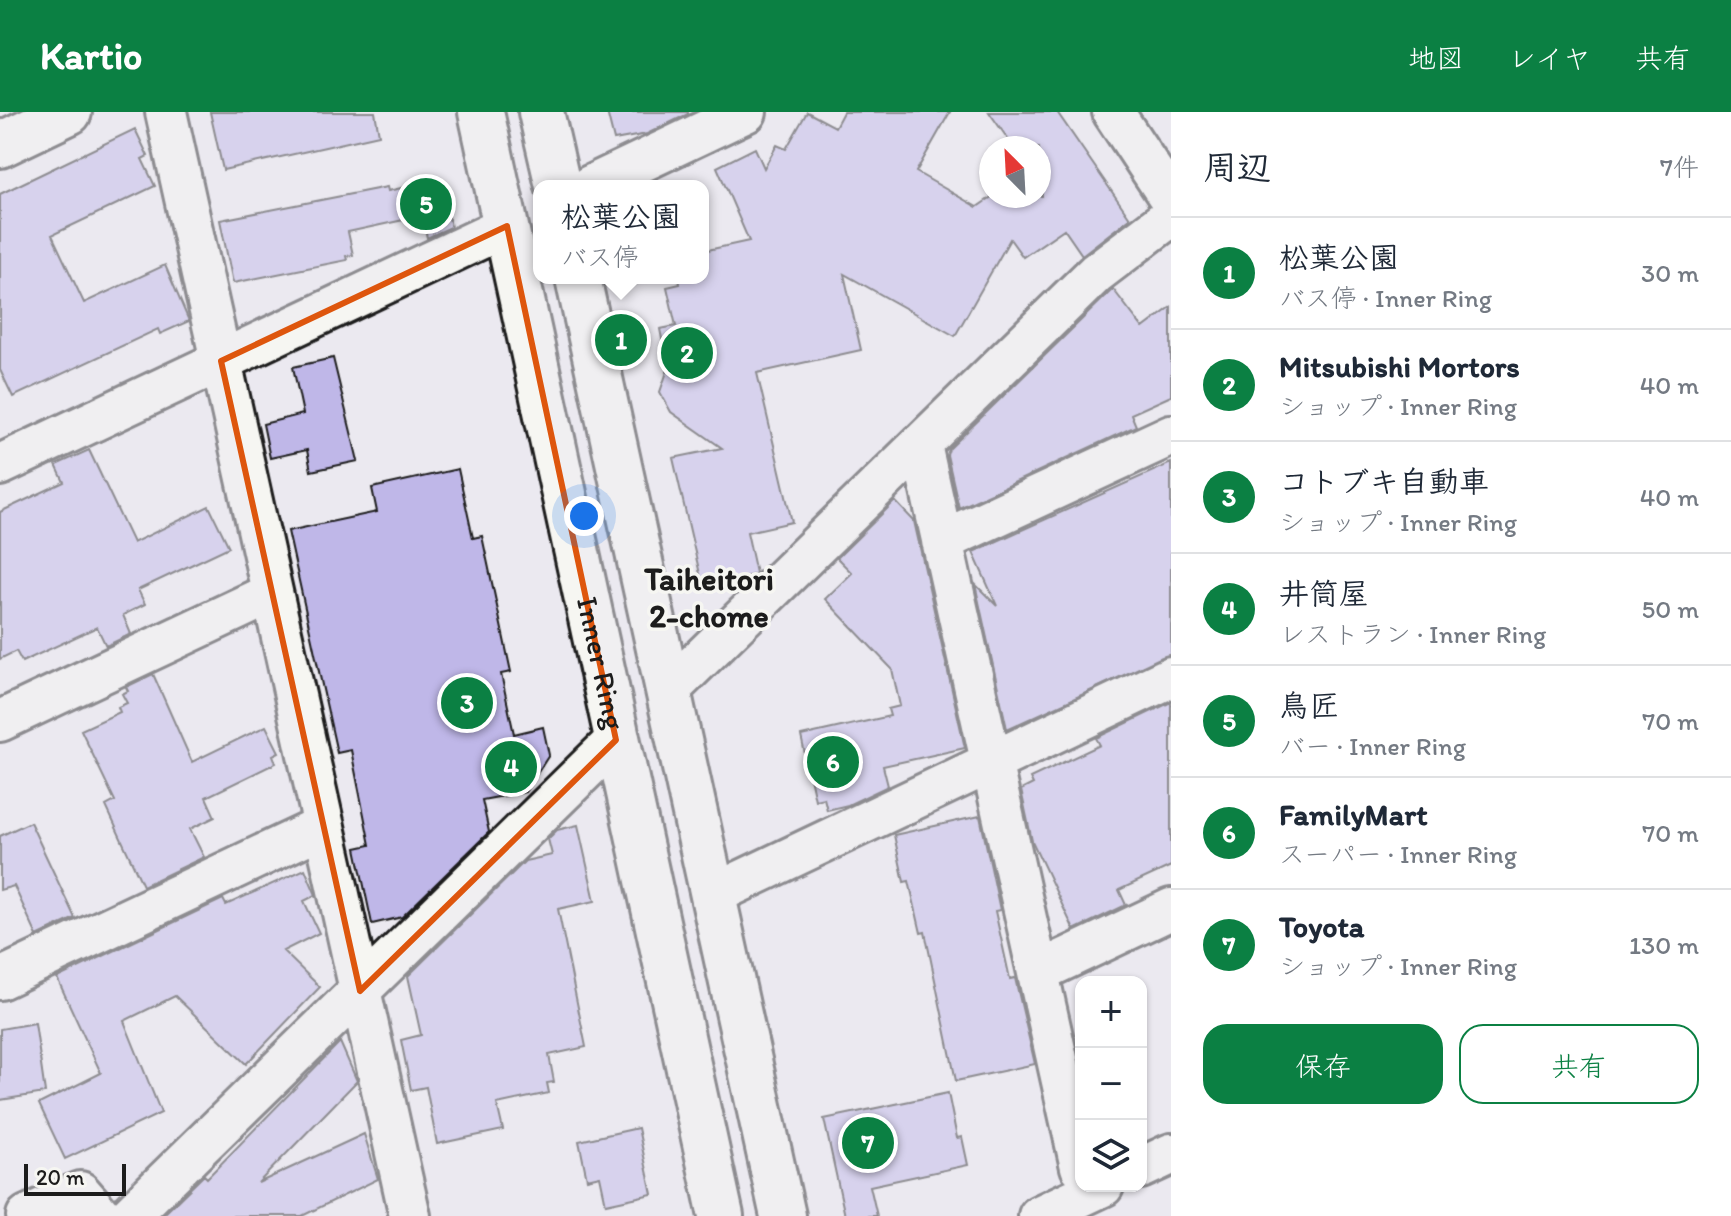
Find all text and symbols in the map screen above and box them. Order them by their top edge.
text: Kartio [40,33,142,79]
text: 地図 [1408,41,1464,75]
text: レイヤ [1508,41,1591,75]
text: 共有 [1635,41,1691,75]
north arrow [979,136,1051,208]
text: 周辺 [1203,147,1271,188]
text: 7件 [1660,151,1699,183]
pin: 5 [400,174,452,234]
popup [533,180,709,284]
text: 松葉公園 [561,198,681,235]
text: 松葉公園 [1279,239,1399,276]
text: バス停 [561,241,639,273]
text: 1 [1223,257,1235,289]
text: 30 m [1641,257,1699,289]
text: バス停 · Inner Ring [1279,282,1492,314]
pin: 1 [595,310,647,370]
pin: 2 [661,323,713,383]
text: Mitsubishi Mortors [1279,348,1520,385]
text: 2 [1222,369,1236,401]
text: 40 m [1640,369,1699,401]
text: ショップ · Inner Ring [1279,390,1517,422]
text: コトブキ自動車 [1279,463,1489,500]
text: 3 [1222,481,1236,513]
text: 40 m [1640,481,1699,513]
your location [564,496,604,536]
text: ショップ · Inner Ring [1279,506,1517,538]
district label: Taiheitori 2-chome [643,560,774,635]
text: 井筒屋 [1279,575,1369,612]
street label: Inner Ring [569,593,634,734]
text: 4 [1221,593,1237,625]
text: 50 m [1642,593,1699,625]
text: レストラン · Inner Ring [1279,618,1546,650]
pin: 3 [441,673,493,733]
text: 鳥匠 [1279,687,1339,724]
text: 5 [1222,705,1236,737]
text: 70 m [1642,705,1699,737]
text: バー · Inner Ring [1279,730,1466,762]
pin: 6 [807,732,859,792]
pin: 4 [485,737,537,797]
text: FamilyMart [1279,796,1428,833]
text: 6 [1222,817,1236,849]
text: 70 m [1642,817,1699,849]
text: スーパー · Inner Ring [1279,838,1517,870]
text: Toyota [1279,908,1364,945]
text: 7 [1223,929,1235,961]
text: 130 m [1629,929,1699,961]
text: ショップ · Inner Ring [1279,950,1517,982]
map controls [1075,976,1147,1192]
button: + [1075,976,1147,1048]
button: 保存 [1203,1024,1443,1104]
button: 共有 [1459,1024,1699,1104]
button: − [1075,1048,1147,1120]
pin: 7 [842,1113,894,1173]
button: layers [1075,1120,1147,1192]
scale bar [24,1160,126,1196]
text: 20 m [36,1164,85,1191]

